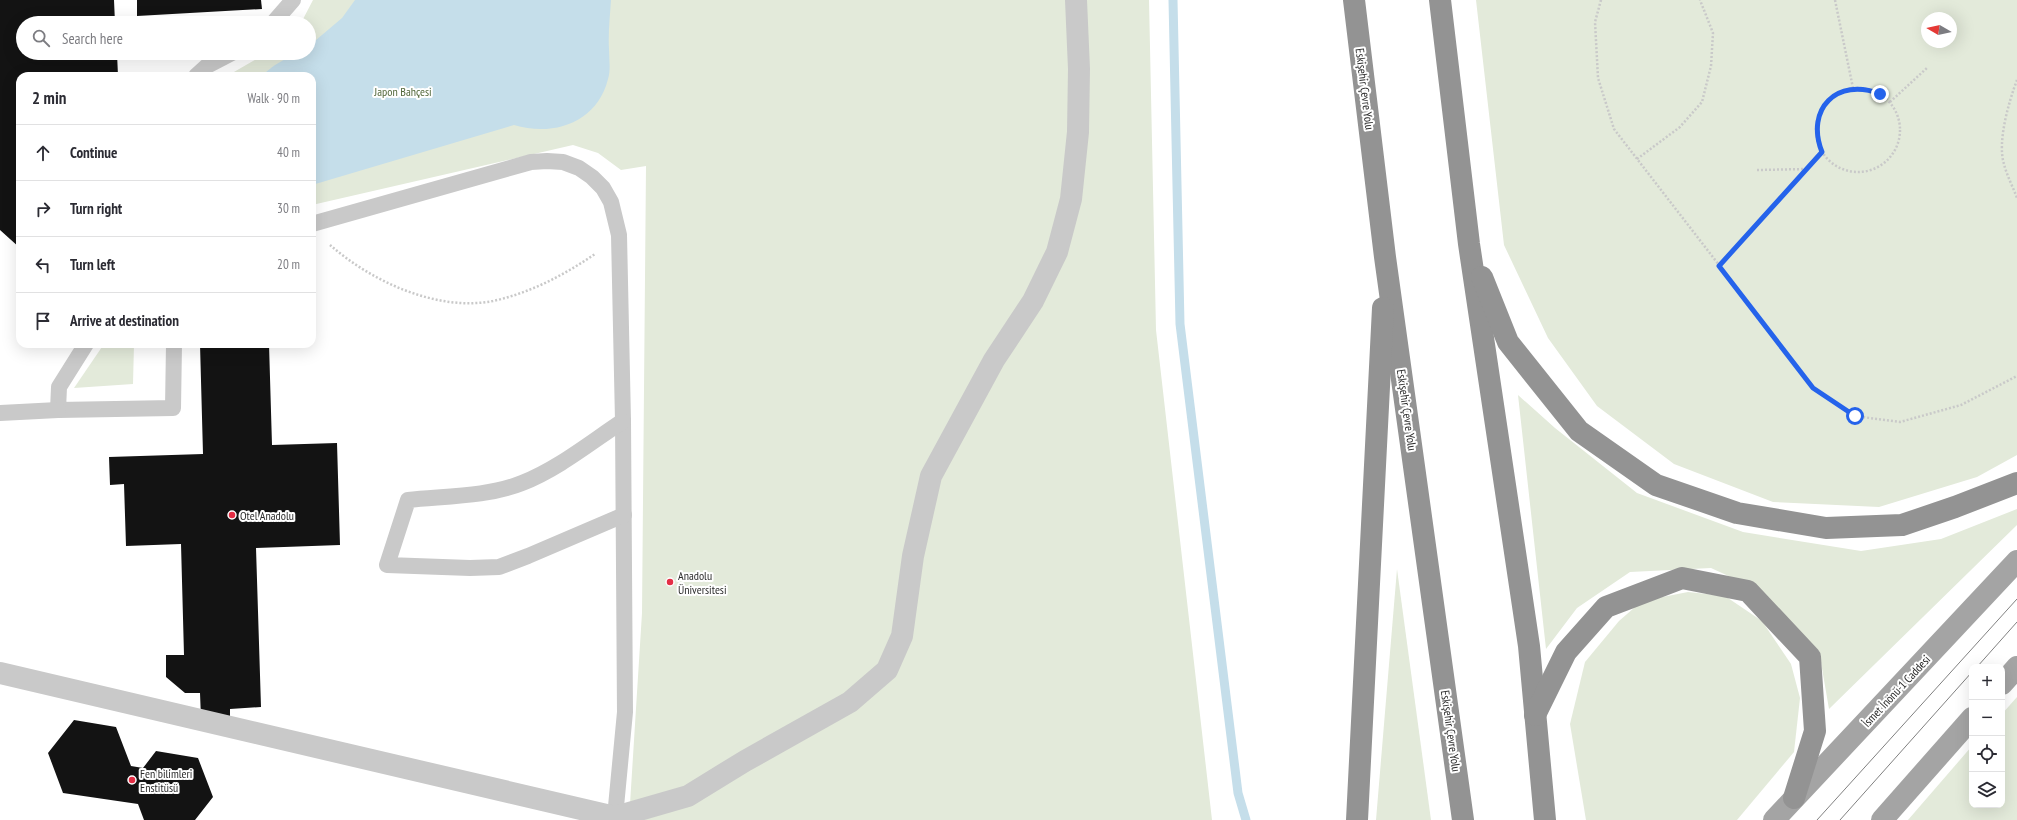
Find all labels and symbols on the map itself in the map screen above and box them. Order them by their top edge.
north arrow [1921,12,1957,48]
street label: Eskişehir Çevre Yolu [1353,47,1377,131]
park label: Japon Bahçesi [373,84,432,99]
route end [1871,85,1889,103]
street label: Eskişehir Çevre Yolu [1394,368,1420,452]
route start [1846,407,1864,425]
place label: Otel Anadolu [240,508,294,523]
marker: Otel Anadolu [227,510,237,520]
place label: Anadolu Üniversitesi [678,568,727,597]
marker: Anadolu Üniversitesi [665,577,675,587]
street label: İsmet İnönü-1 Caddesi [1859,652,1933,730]
street label: Eskişehir Çevre Yolu [1438,689,1464,773]
place label: Fen bilimleri Enstitüsü [140,766,192,795]
marker: Fen bilimleri Enstitüsü [127,775,137,785]

